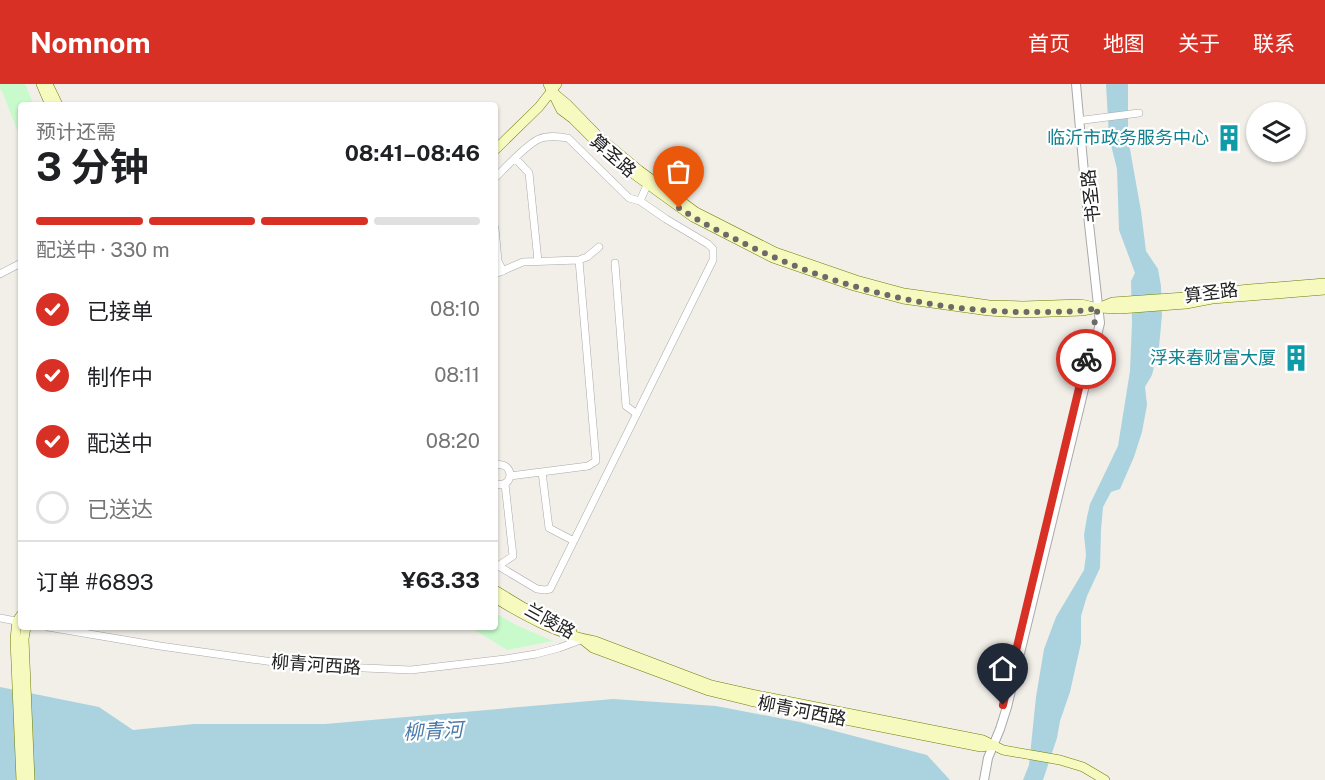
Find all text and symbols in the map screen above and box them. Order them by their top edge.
text: Nomnom [30,26,151,59]
text: 首页 [1028,31,1070,56]
text: 地图 [1103,31,1145,56]
text: 关于 [1178,31,1220,56]
text: 联系 [1253,31,1295,56]
map controls [1246,102,1306,162]
button: layers [1246,102,1306,162]
text: 预计还需 [36,120,116,144]
building icon: 临沂市政务服务中心 [1214,123,1244,153]
place label: 临沂市政务服务中心 [1047,127,1209,148]
street label: 算圣路 [586,130,641,181]
text: 08:41–08:46 [345,140,480,166]
text: 3 分钟 [36,144,149,190]
pin [653,146,704,208]
icon: bag [662,155,695,188]
street label: 书圣路 [1077,168,1104,224]
text: 配送中 · 330 m [36,238,170,262]
street label: 算圣路 [1183,279,1239,306]
icon: check [36,293,69,326]
text: 08:10 [430,297,480,321]
text: 已接单 [87,298,153,324]
courier [1056,329,1116,389]
icon: bike [1070,343,1103,376]
building icon: 浮来春财富大厦 [1281,343,1311,373]
place label: 浮来春财富大厦 [1150,347,1276,368]
icon: check [36,359,69,392]
text: 08:11 [434,363,480,387]
text: 制作中 [87,364,153,390]
icon: check [36,425,69,458]
text: 08:20 [426,429,480,453]
text: 配送中 [87,430,153,456]
text: 已送达 [87,496,153,522]
text: ¥63.33 [401,567,480,593]
text: 订单 #6893 [36,569,154,595]
street label: 兰陵路 [522,598,579,643]
pin [977,643,1028,705]
street label: 柳青河西路 [270,651,362,678]
icon: home [986,652,1019,685]
street label: 柳青河西路 [756,692,848,729]
water label: 柳青河 [402,717,468,745]

